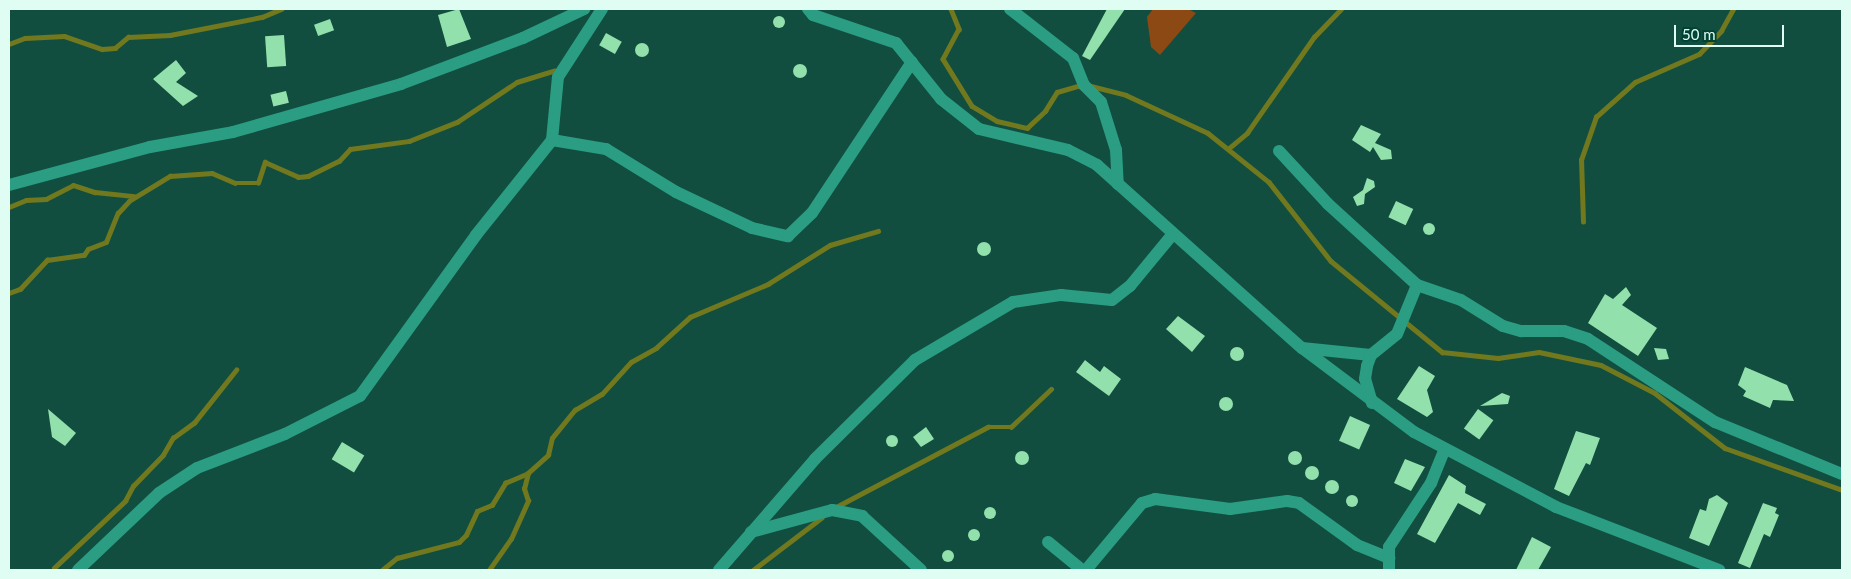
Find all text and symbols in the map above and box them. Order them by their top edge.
scale bar [1676,15,1786,47]
text: 50 m [1682,25,1716,43]

